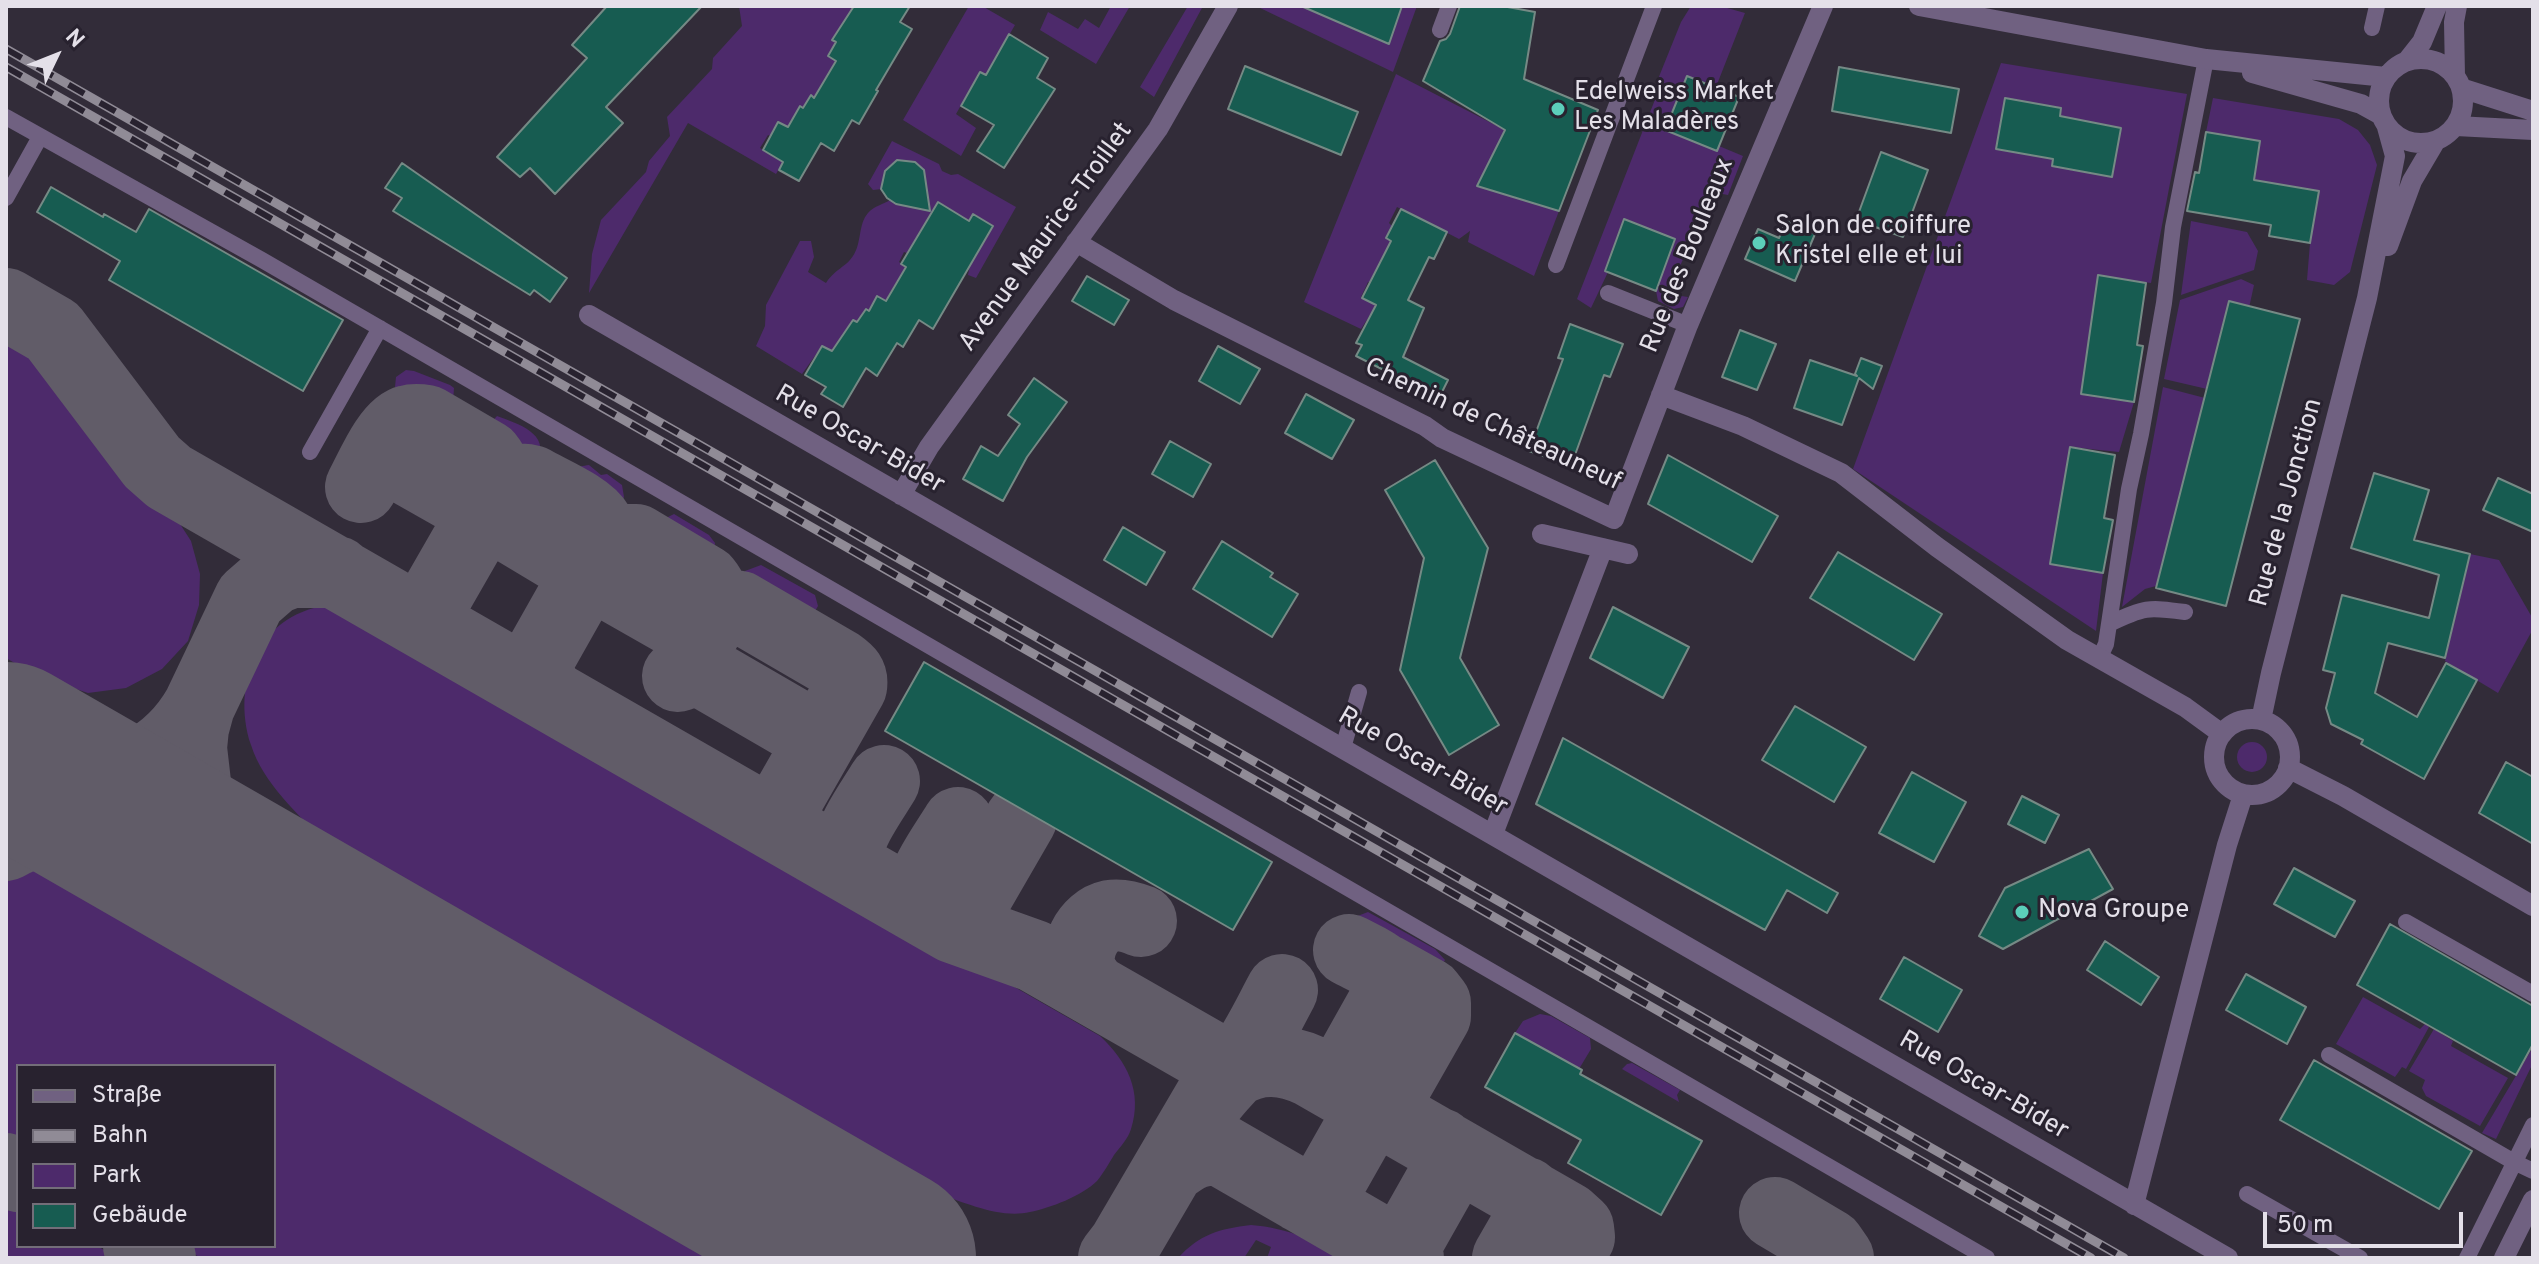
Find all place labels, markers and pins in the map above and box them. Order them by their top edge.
place label: Edelweiss Market Les Maladères [1574,78,1774,140]
marker: Edelweiss Market Les Maladères [1549,100,1567,118]
place label: Salon de coiffure Kristel elle et lui [1775,212,1971,274]
marker: Salon de coiffure Kristel elle et lui [1750,234,1768,252]
place label: Nova Groupe [2038,896,2189,928]
marker: Nova Groupe [2013,903,2031,921]

